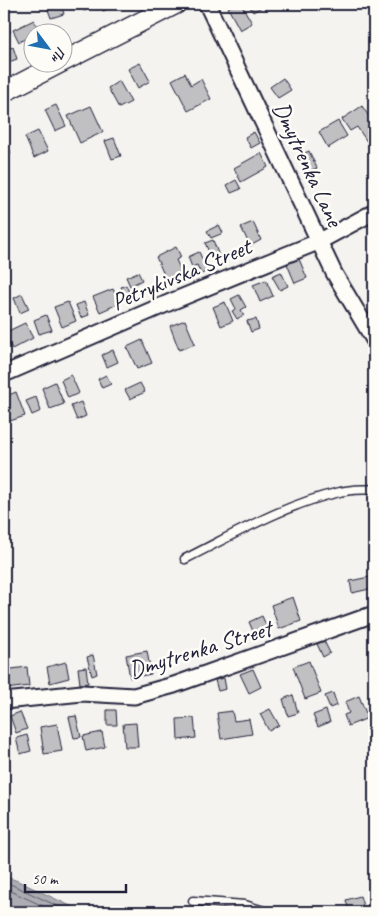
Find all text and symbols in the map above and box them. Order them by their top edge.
north arrow [22,22,72,72]
text: Пн [47,44,70,66]
street label: Dmytrenka Lane [266,97,351,233]
street label: Petrykivska Street [107,230,257,317]
street label: Dmytrenka Street [125,612,278,685]
scale bar [25,861,126,893]
text: 50 m [32,870,59,889]

